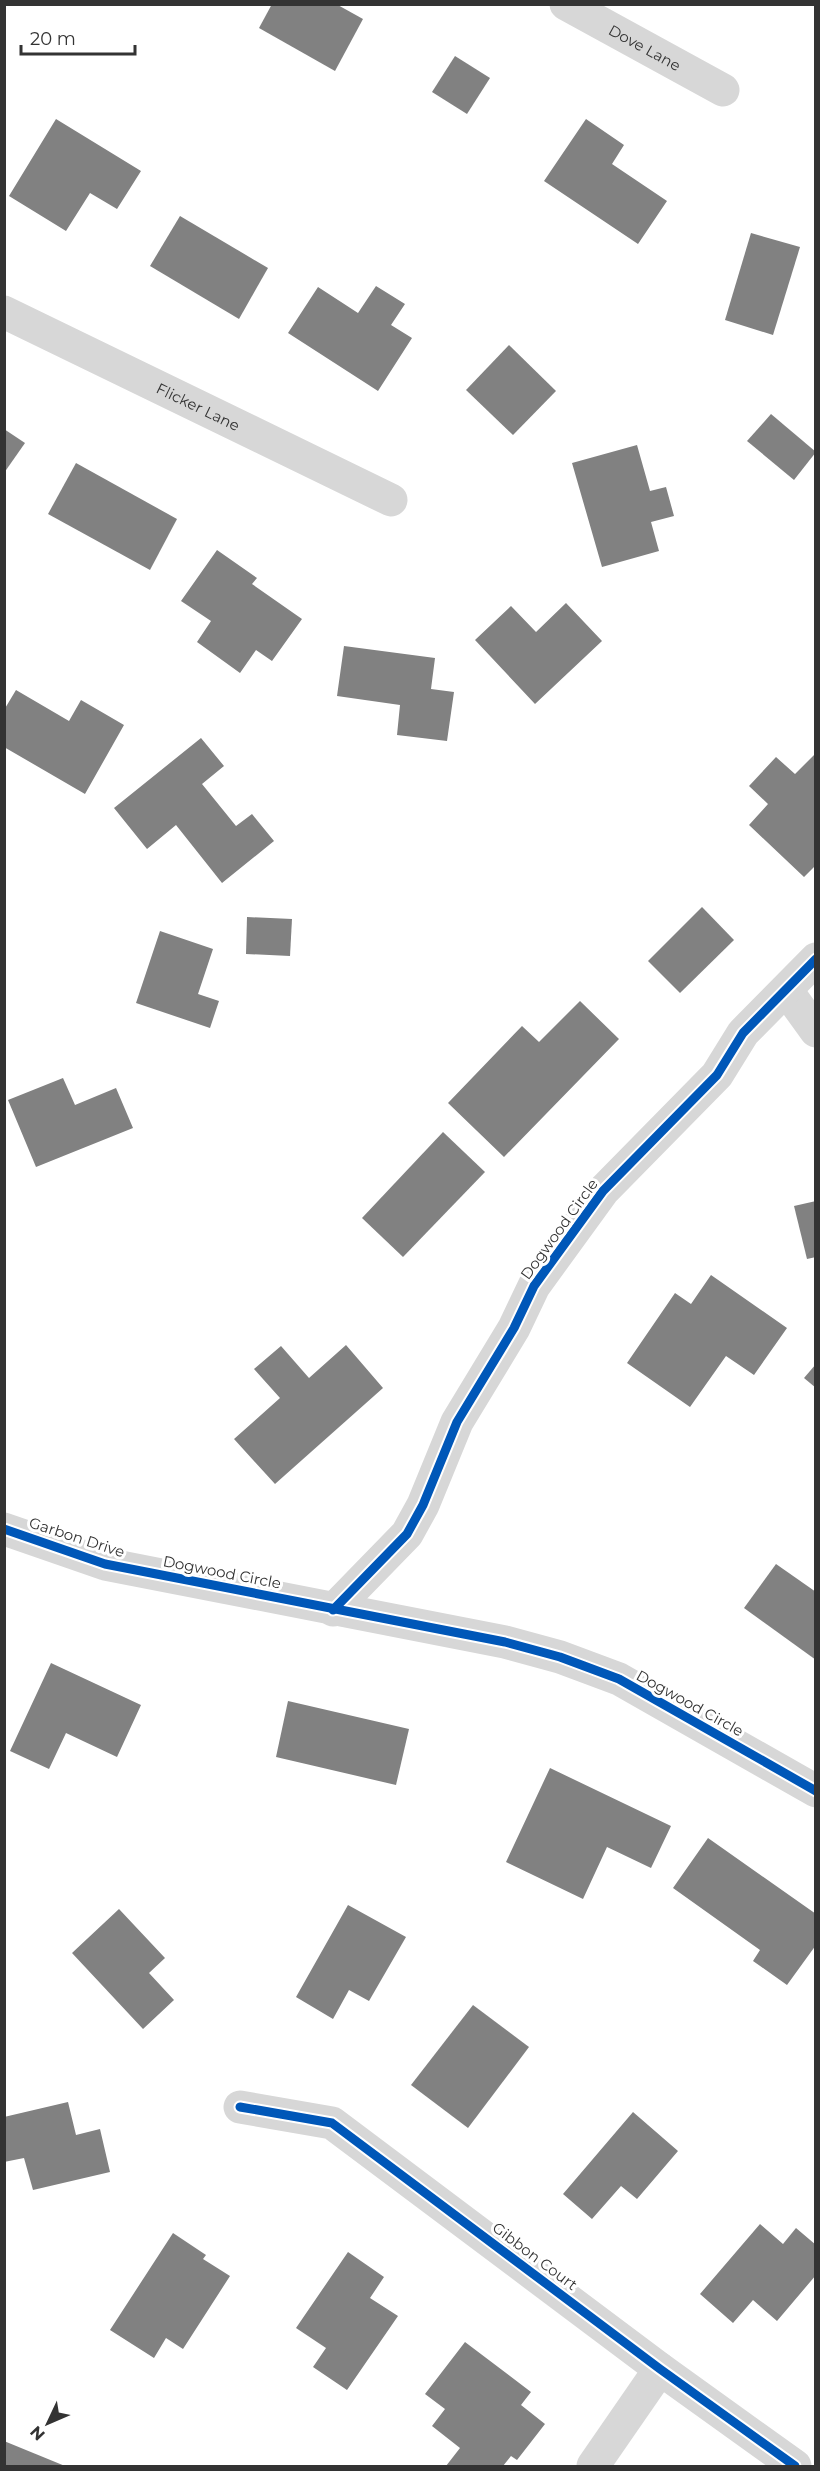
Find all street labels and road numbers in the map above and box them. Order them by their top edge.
street label: Dove Lane [606,20,684,75]
street label: Flicker Lane [153,378,243,435]
street label: Dogwood Circle [516,1175,602,1283]
street label: Garbon Drive [27,1513,127,1561]
street label: Dogwood Circle [161,1551,283,1593]
street label: Dogwood Circle [633,1666,747,1740]
street label: Gibbon Court [489,2218,581,2294]

